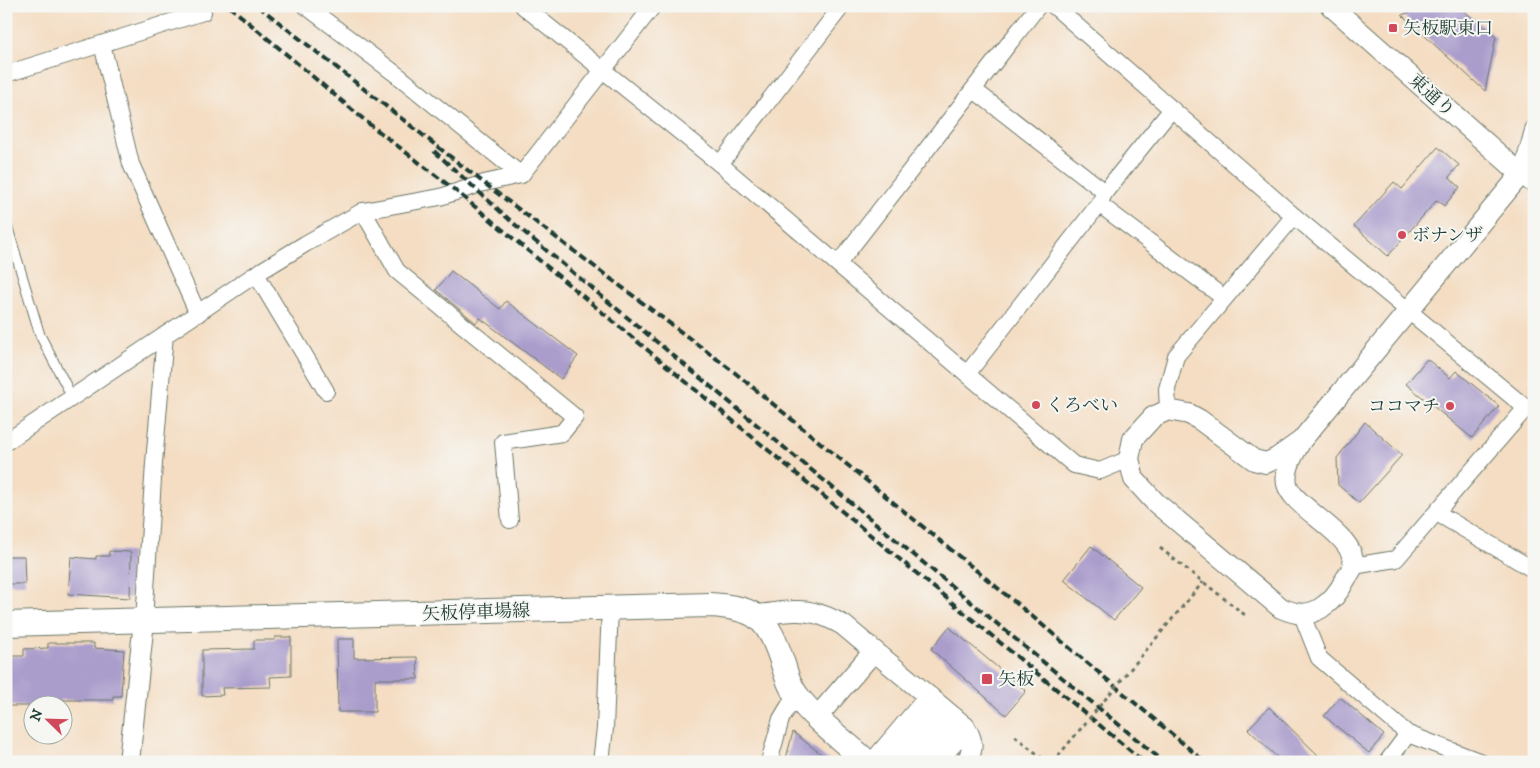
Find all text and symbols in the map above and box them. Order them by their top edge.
place label: 矢板駅東口 [1403,18,1493,40]
marker: 矢板駅東口 [1387,22,1399,34]
street label: 東通り [1404,70,1459,122]
place label: ボナンザ [1412,225,1483,247]
marker: ボナンザ [1396,229,1408,241]
place label: くろべい [1046,395,1118,417]
place label: ココマチ [1368,396,1440,418]
marker: くろべい [1030,399,1042,411]
marker: ココマチ [1444,400,1456,412]
street label: 矢板停車場線 [422,600,530,626]
place label: 矢板 [998,669,1034,691]
marker: 矢板 [980,672,994,686]
north arrow [22,696,72,746]
text: N [26,706,48,724]

